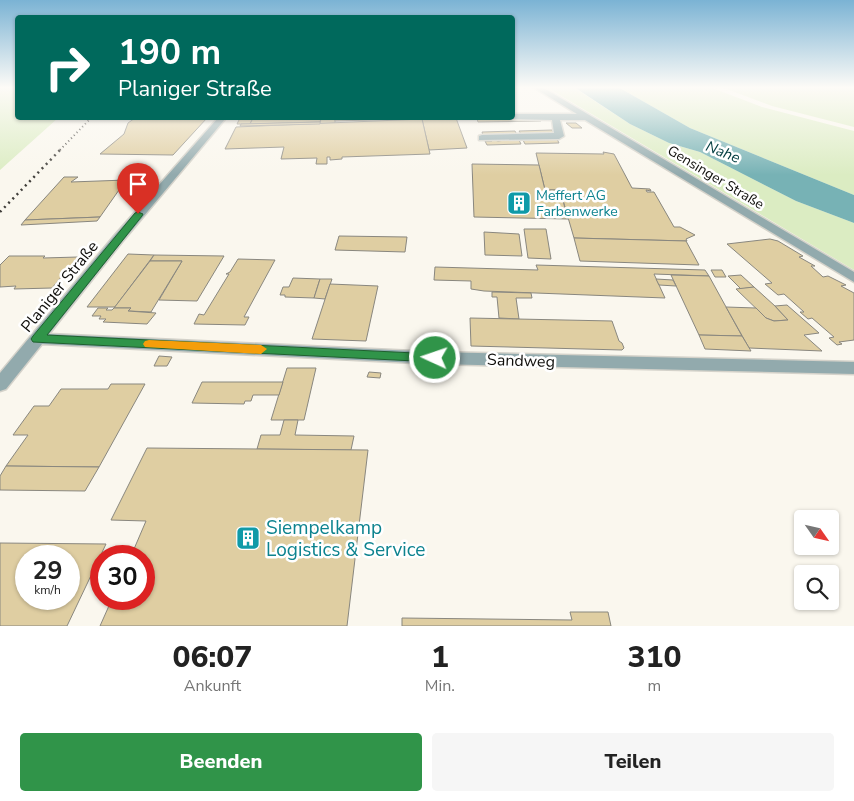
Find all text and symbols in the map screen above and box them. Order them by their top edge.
text: 190 m [118,29,221,76]
icon: right [35,35,100,100]
text: Planiger Straße [118,74,272,104]
water label: Nahe [703,136,743,168]
street label: Gensinger Straße [664,141,768,214]
pin [117,163,159,214]
icon: arrive [124,170,152,198]
place label: Meffert AG Farbenwerke [536,186,618,221]
building icon: Meffert AG Farbenwerke [506,190,532,216]
street label: Planiger Straße [16,236,103,337]
position arrow [408,331,460,383]
street label: Sandweg [487,349,555,373]
north arrow [794,510,839,555]
map controls [794,510,839,610]
place label: Siempelkamp Logistics & Service [266,515,425,563]
building icon: Siempelkamp Logistics & Service [235,525,261,551]
speed limit sign: 30 [90,545,155,610]
text: 29 [32,554,63,588]
button: search [794,565,839,610]
text: km/h [34,582,61,598]
text: 06:07 [173,637,252,678]
text: 1 [431,637,449,678]
text: 310 [627,637,681,678]
text: Ankunft [184,675,241,697]
text: Min. [425,675,455,697]
text: m [648,675,661,697]
button: Beenden [20,733,422,791]
button: Teilen [432,733,834,791]

